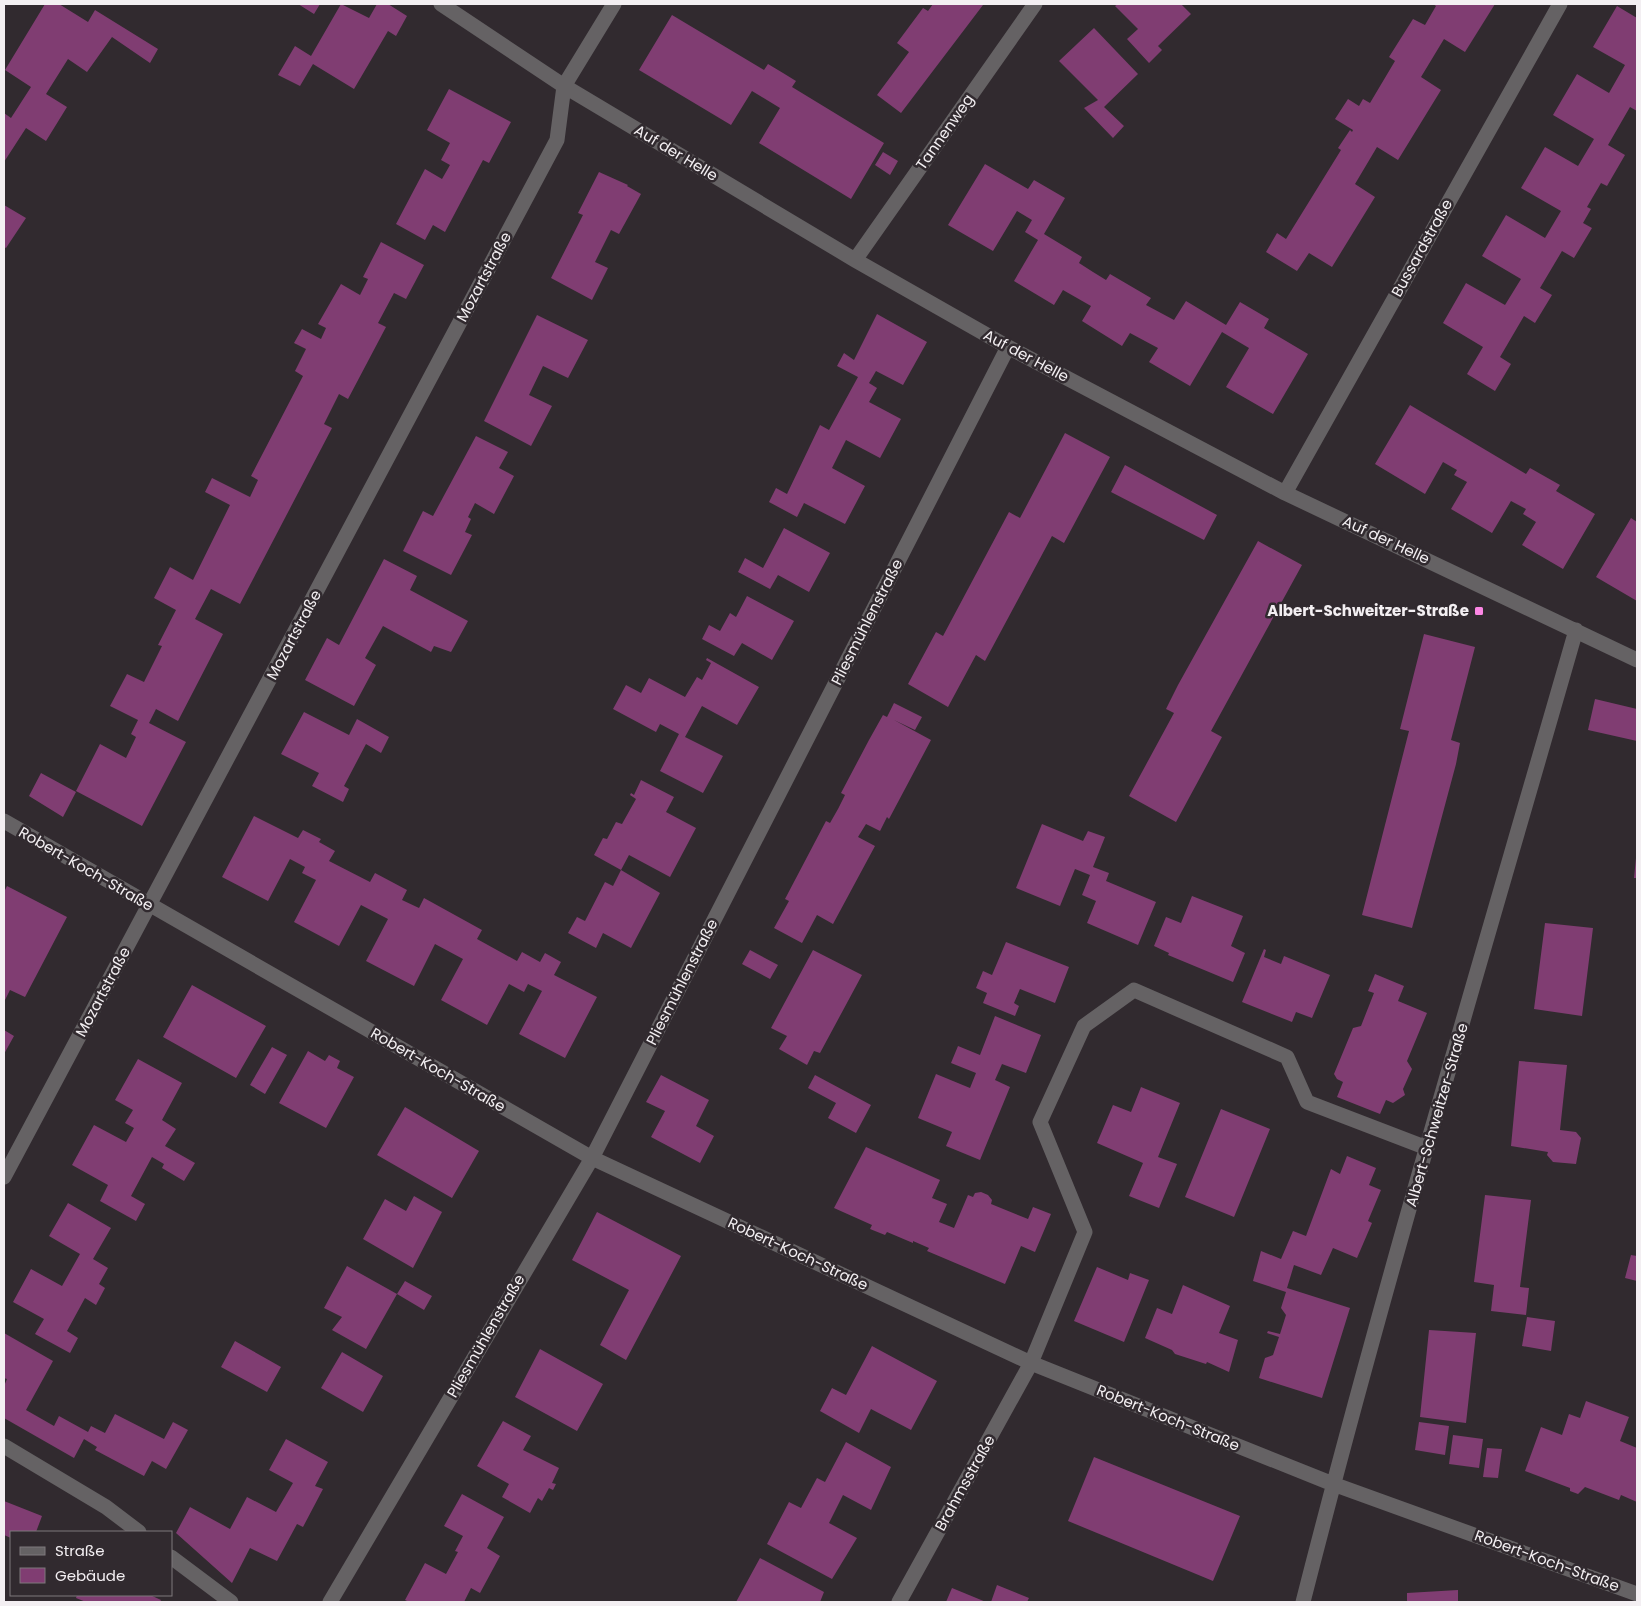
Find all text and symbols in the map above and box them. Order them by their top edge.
street label: Tannenweg [911,90,978,174]
street label: Auf der Helle [631,119,722,186]
street label: Bussardstraße [1386,195,1457,300]
street label: Mozartstraße [451,228,516,325]
street label: Auf der Helle [980,324,1073,387]
street label: Auf der Helle [1339,510,1433,569]
street label: Pliesmühlenstraße [826,555,907,688]
street label: Mozartstraße [261,586,326,683]
place label: Albert-Schweitzer-Straße [1267,600,1469,621]
marker: Albert-Schweitzer-Straße [1473,605,1485,617]
street label: Robert-Koch-Straße [15,821,158,916]
street label: Pliesmühlenstraße [641,915,722,1048]
street label: Mozartstraße [70,943,135,1040]
street label: Albert-Schweitzer-Straße [1400,1020,1473,1209]
street label: Robert-Koch-Straße [367,1022,510,1117]
street label: Robert-Koch-Straße [725,1212,872,1295]
street label: Pliesmühlenstraße [442,1270,529,1401]
street label: Robert-Koch-Straße [1094,1379,1243,1456]
street label: Brahmsstraße [930,1431,1000,1534]
street label: Robert-Koch-Straße [1472,1525,1622,1596]
legend [10,1531,172,1596]
text: Straße [55,1540,105,1561]
text: Gebäude [55,1565,125,1586]

